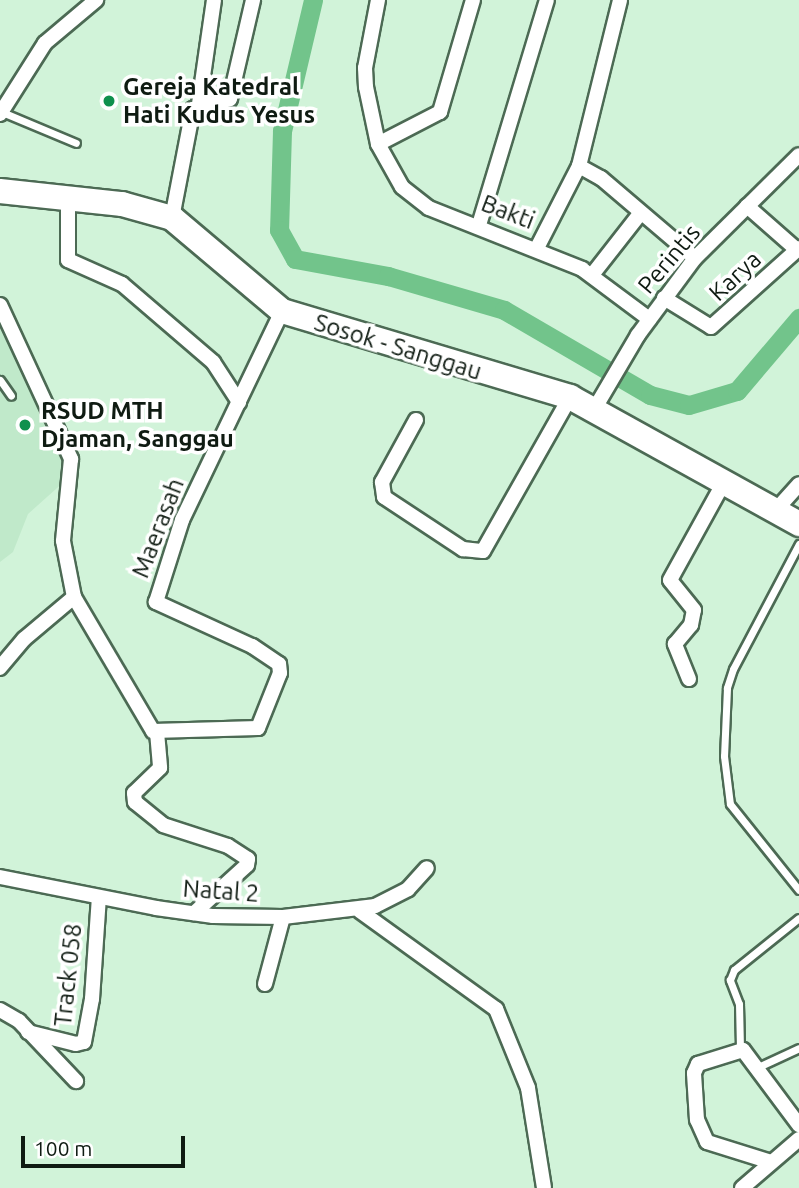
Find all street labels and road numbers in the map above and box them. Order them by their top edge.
street label: Bakti [477,189,539,235]
street label: Perintis [632,219,706,299]
street label: Karya [703,245,767,307]
street label: Sosok - Sanggau [311,308,485,386]
street label: Maerasah [126,474,190,582]
street label: Natal 2 [182,874,260,908]
street label: Track 058 [48,922,88,1028]

